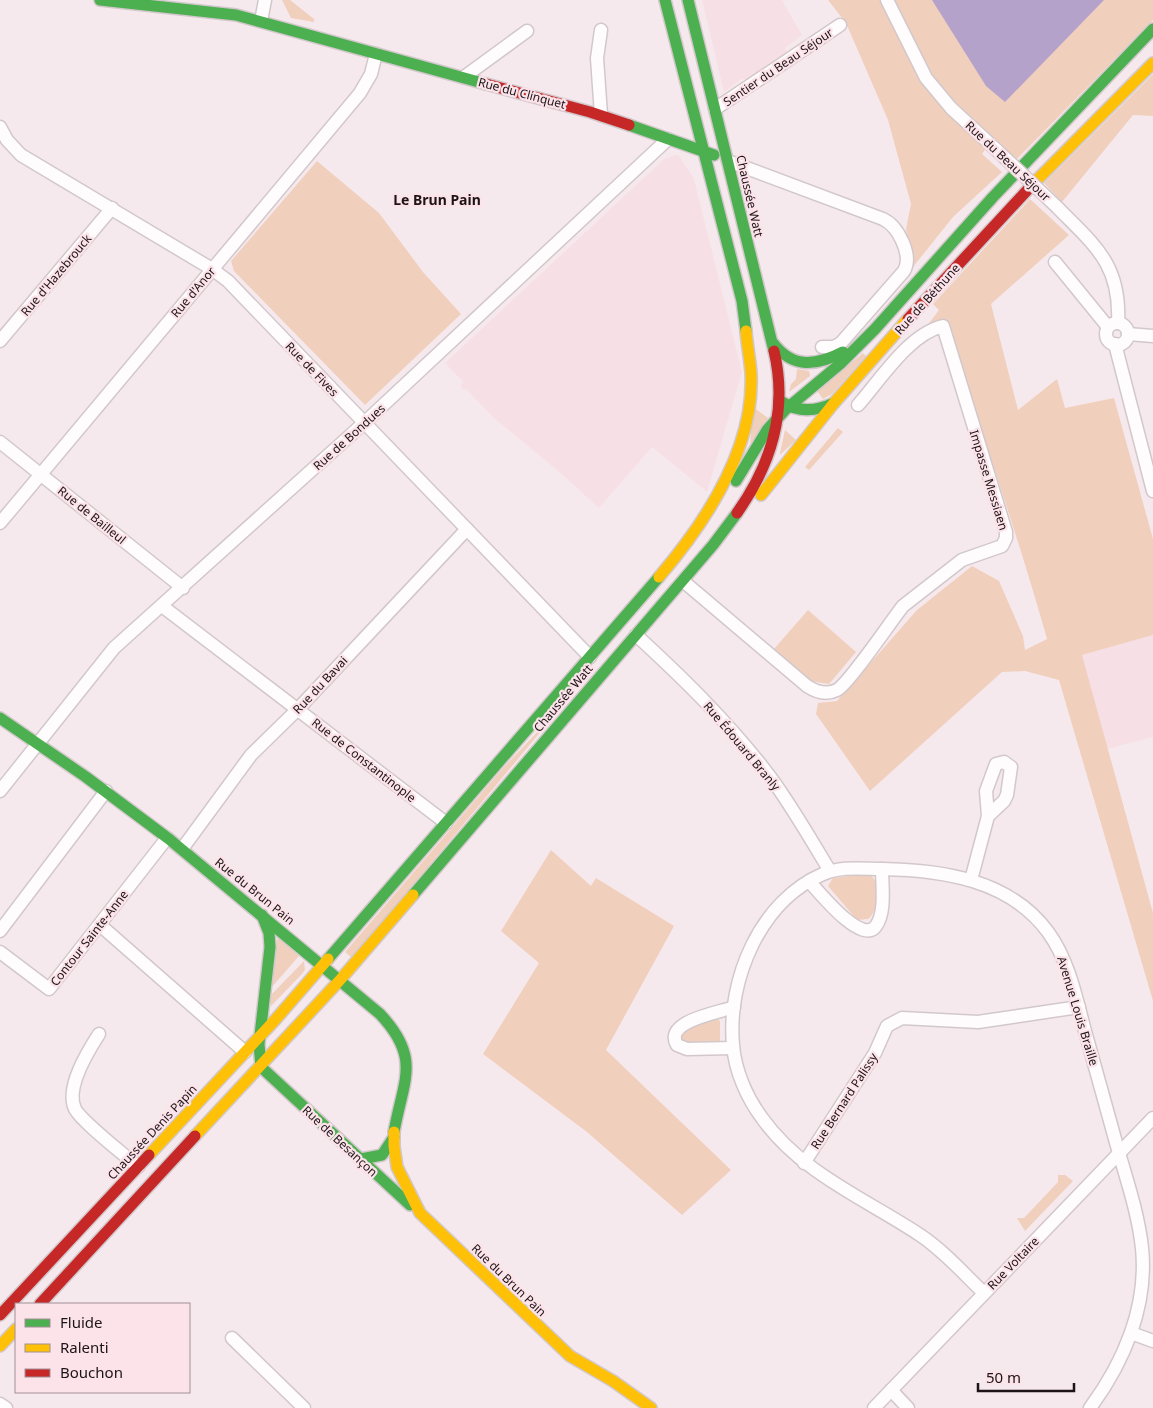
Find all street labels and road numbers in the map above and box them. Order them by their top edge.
street label: Sentier du Beau Séjour [720,24,836,110]
street label: Rue du Clinquet [476,73,568,113]
street label: Rue du Beau Séjour [962,117,1054,205]
street label: Chaussée Watt [732,153,768,239]
street label: Rue d'Hazebrouck [17,230,96,319]
street label: Rue de Béthune [891,260,964,338]
street label: Rue d'Anor [167,263,219,321]
street label: Rue de Fives [282,338,343,400]
street label: Rue de Bondues [309,400,389,474]
street label: Impasse Messiaen [966,428,1012,532]
street label: Rue de Bailleul [54,482,130,548]
street label: Rue du Bavai [289,652,351,718]
street label: Chaussée Watt [530,660,597,735]
street label: Rue Édouard Branly [700,698,785,795]
street label: Rue de Constantinople [308,714,420,806]
street label: Rue du Brun Pain [212,854,298,928]
street label: Contour Sainte-Anne [46,886,132,989]
street label: Avenue Louis Braille [1053,954,1103,1068]
street label: Rue Bernard Palissy [807,1049,882,1152]
street label: Chaussée Denis Papin [103,1081,201,1183]
street label: Rue de Besançon [299,1102,381,1180]
street label: Rue Voltaire [983,1233,1043,1293]
street label: Rue du Brun Pain [468,1240,550,1320]

